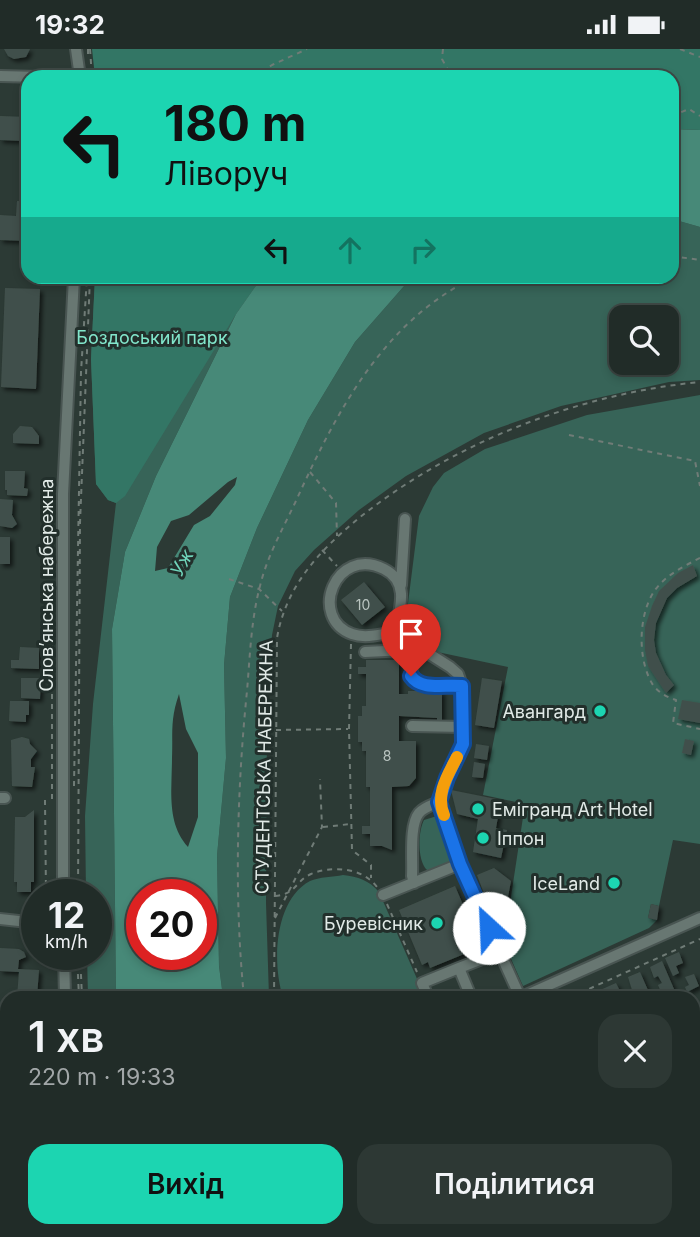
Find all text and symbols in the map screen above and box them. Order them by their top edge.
text: 19:32 [35,9,105,40]
text: 180 m [164,94,306,153]
icon: left [49,98,140,189]
text: Ліворуч [164,154,288,193]
icon: left [258,231,296,269]
icon: ahead [331,231,369,269]
icon: right [404,231,442,269]
map controls [609,305,679,375]
button: search [609,305,679,375]
park label: Боздоський парк [76,327,228,348]
street label: Словʼянська набережна [36,479,57,691]
water label: Уж [165,545,199,580]
house number: 10 [356,596,370,613]
pin [381,604,441,676]
icon: arrive [392,615,430,653]
street label: СТУДЕНТСЬКА НАБЕРЕЖНА [251,640,277,894]
place label: Авангард [502,701,586,722]
marker: Авангард [592,703,608,719]
house number: 8 [383,747,391,764]
place label: Емігранд Art Hotel [492,799,653,820]
marker: Емігранд Art Hotel [470,801,486,817]
place label: Іппон [497,828,544,849]
marker: Іппон [475,830,491,846]
place label: IceLand [532,873,600,894]
marker: IceLand [606,875,622,891]
speed limit sign: 20 [126,879,217,970]
position arrow [452,891,526,965]
text: 12 [48,894,85,936]
place label: Буревісник [324,913,423,934]
marker: Буревісник [429,915,445,931]
text: km/h [45,931,88,952]
text: 1 хв [28,1011,104,1062]
button: close [598,1014,672,1088]
text: 220 m · 19:33 [28,1063,175,1091]
button: Вихід [28,1144,343,1224]
button: Поділитися [357,1144,672,1224]

